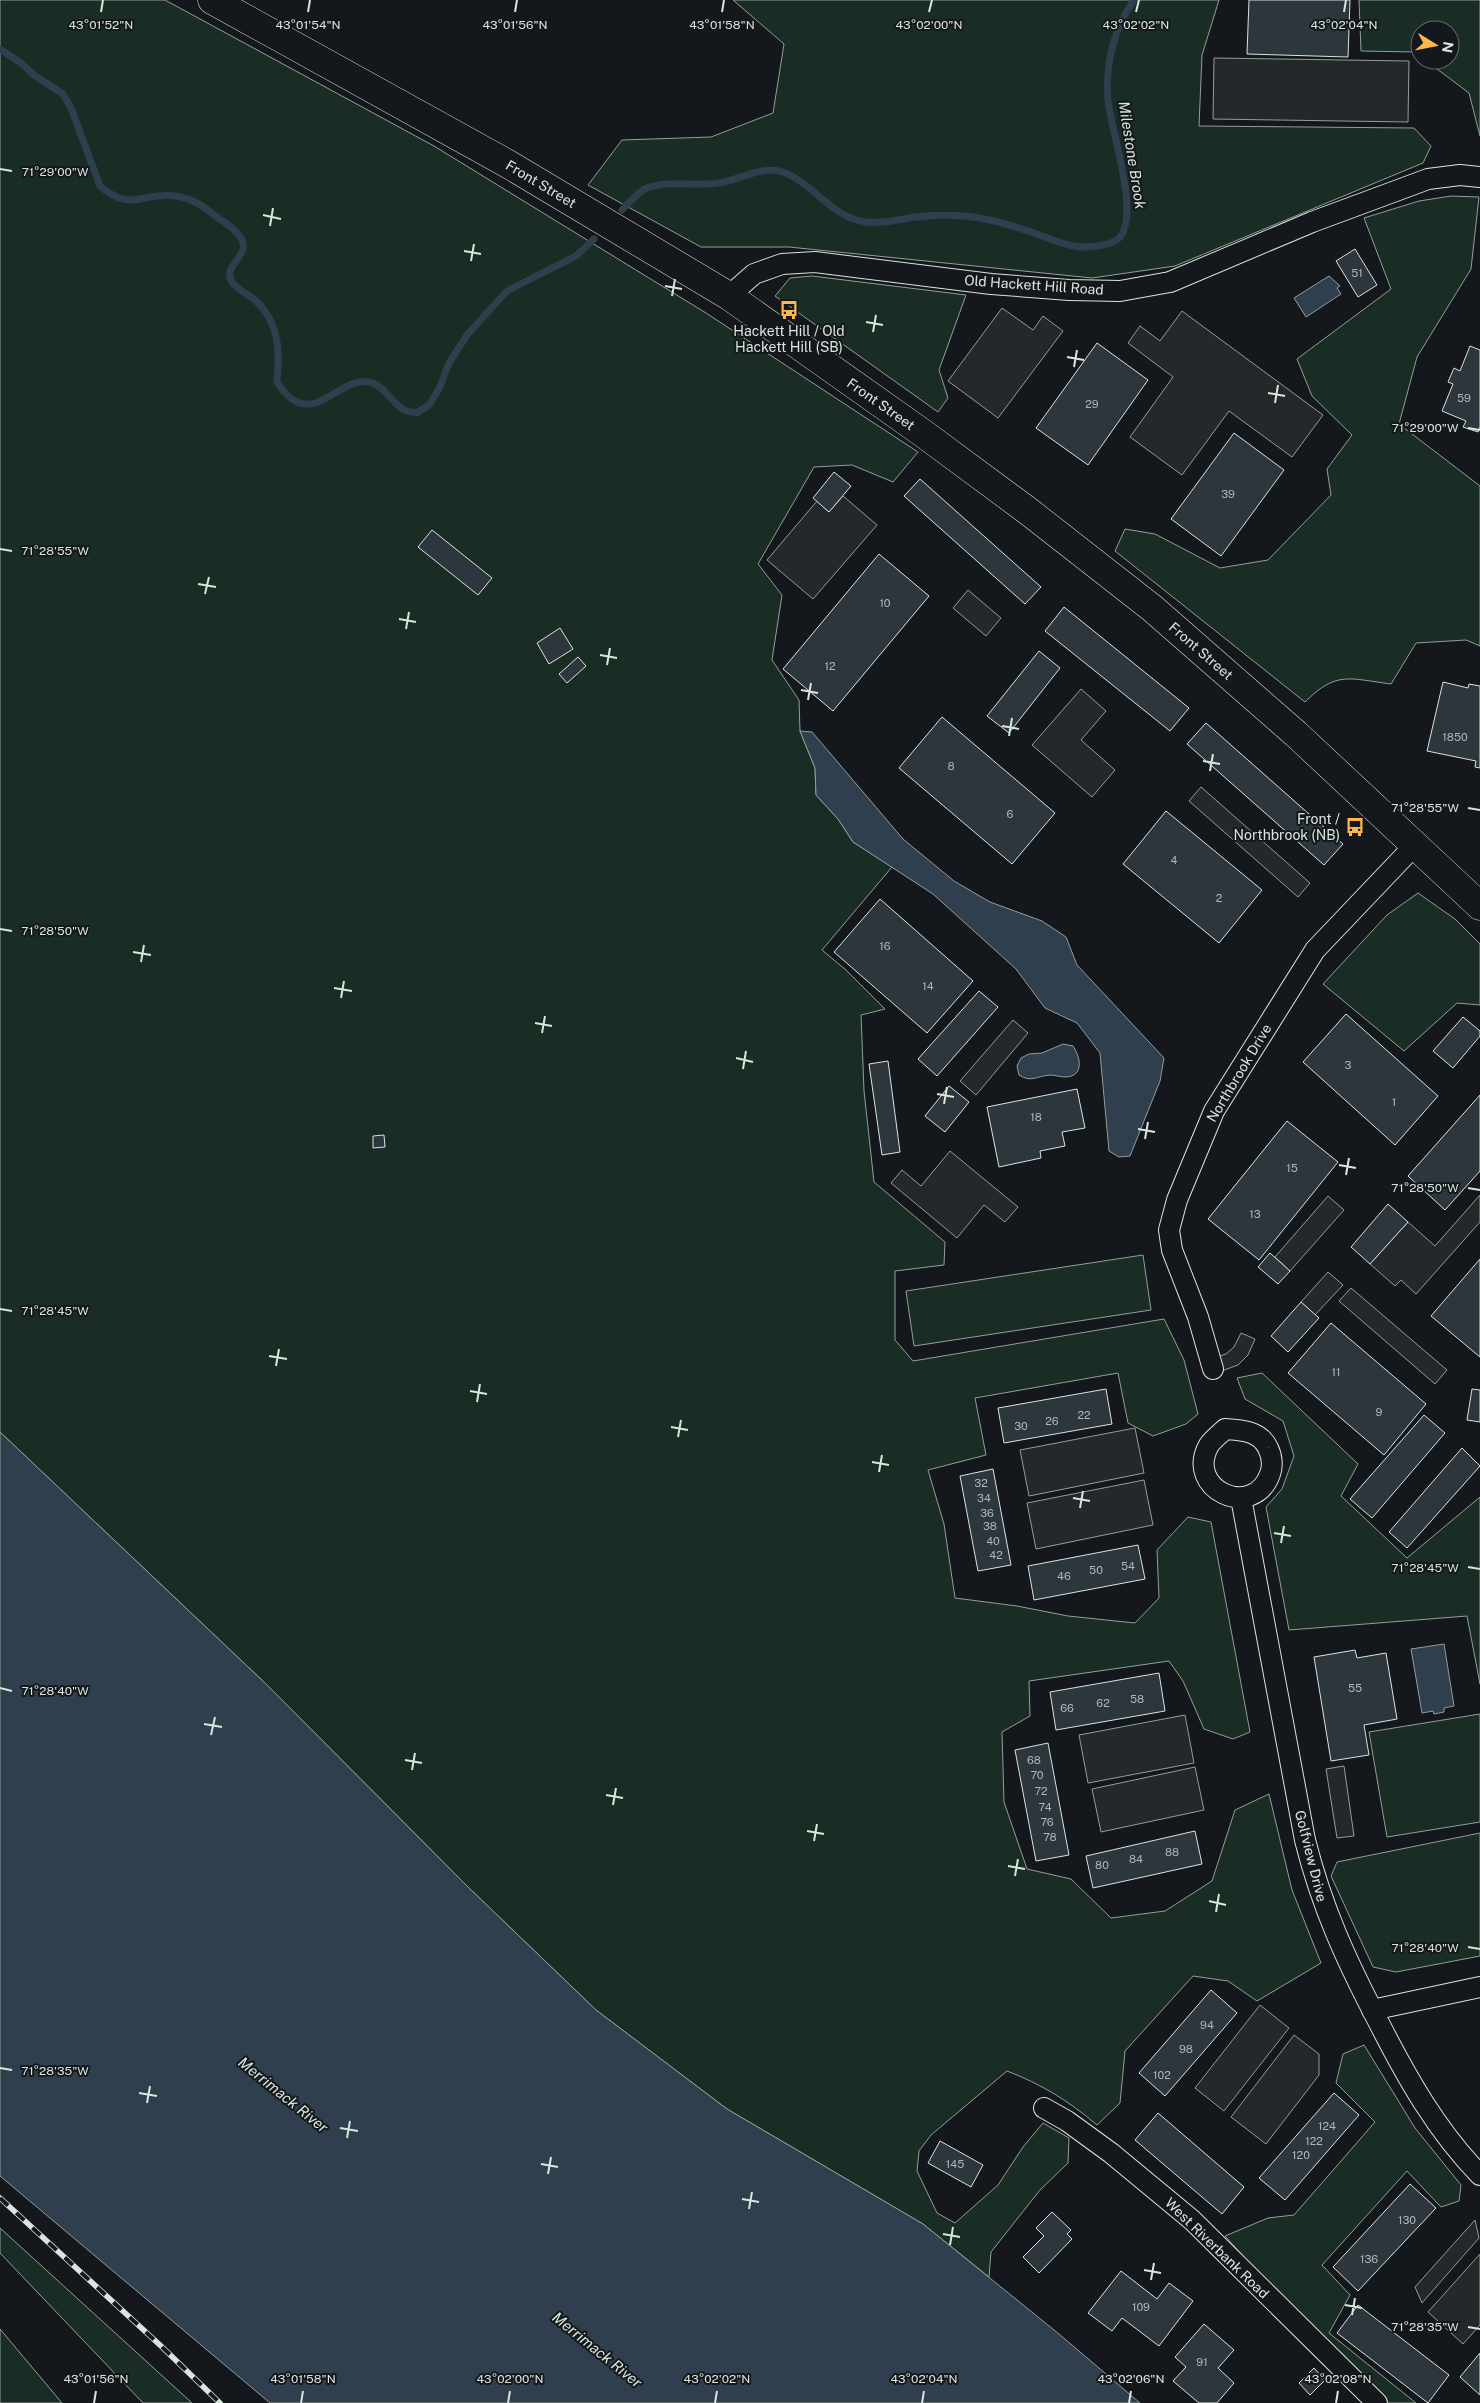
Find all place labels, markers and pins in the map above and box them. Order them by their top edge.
bus stop icon: Hackett Hill / Old Hackett Hill (SB) [778,299,800,321]
place label: Hackett Hill / Old Hackett Hill (SB) [733,323,845,355]
place label: Front / Northbrook (NB) [1234,811,1340,843]
bus stop icon: Front / Northbrook (NB) [1344,816,1366,838]

